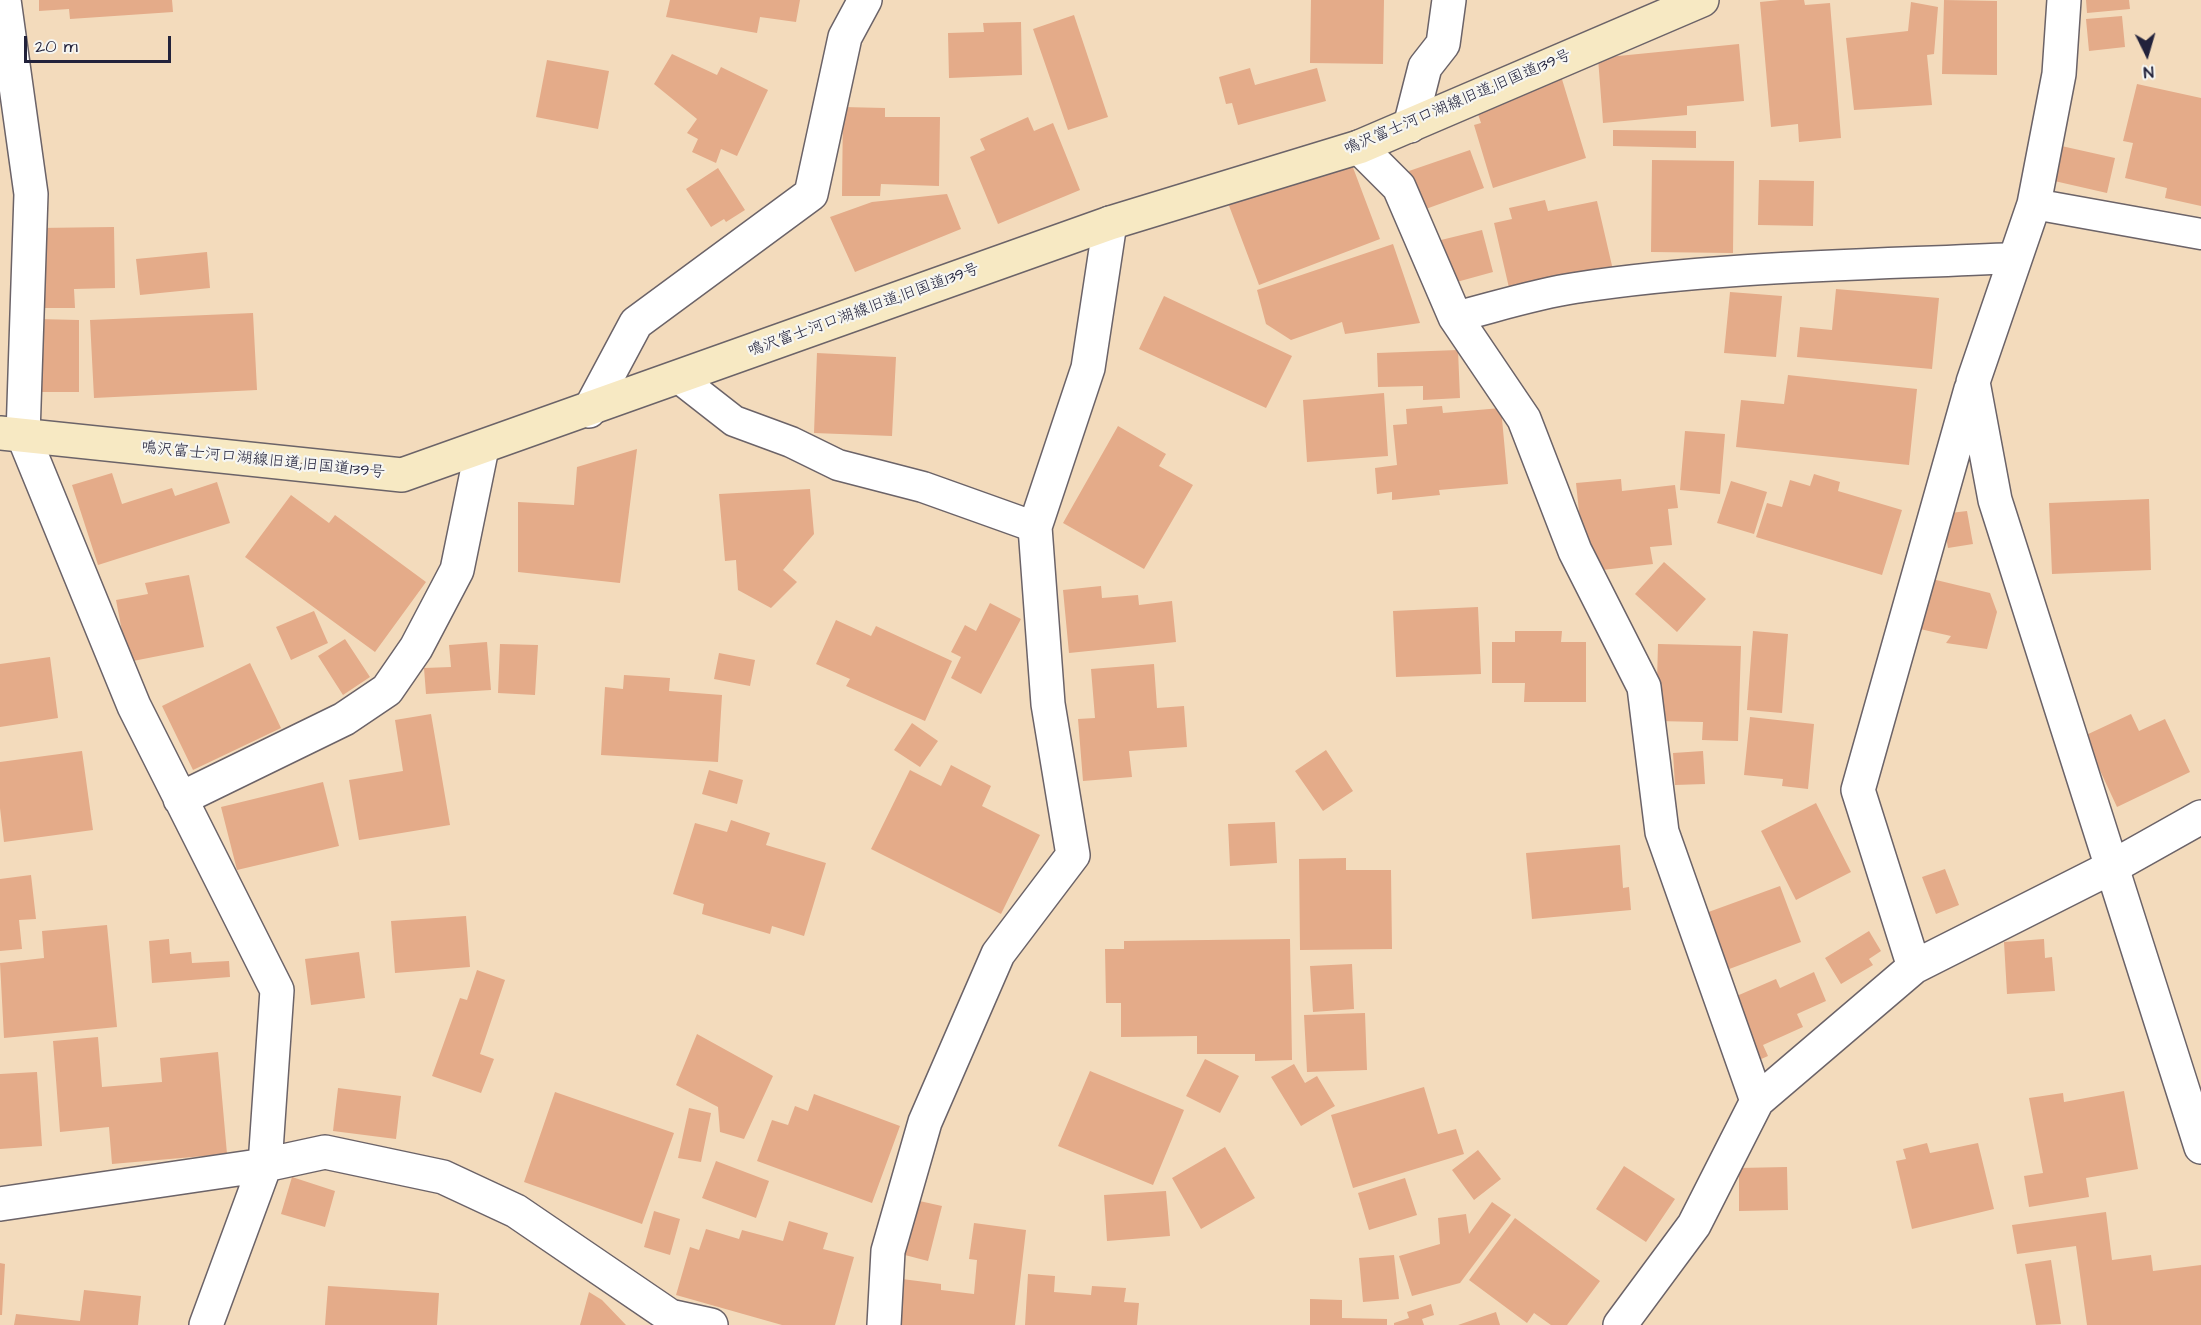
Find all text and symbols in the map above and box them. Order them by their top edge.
scale bar [27,24,174,62]
north arrow [2117,24,2177,84]
text: 20 m [35,34,78,59]
street label: 鳴沢富士河口湖線旧道;旧国道139号 [1341,46,1575,160]
text: N [2143,61,2155,83]
street label: 鳴沢富士河口湖線旧道;旧国道139号 [745,260,983,362]
street label: 鳴沢富士河口湖線旧道;旧国道139号 [140,439,386,483]

